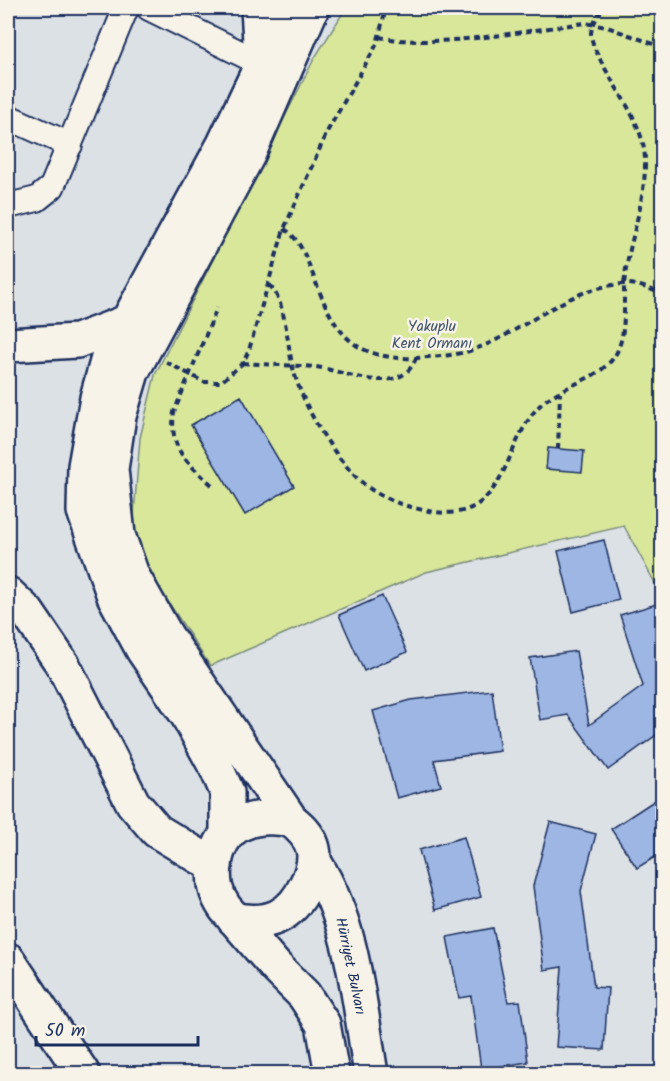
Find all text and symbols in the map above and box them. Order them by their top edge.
park label: Yakuplu Kent Ormanı [392,315,472,356]
street label: Hürriyet Bulvarı [328,915,372,1017]
scale bar [36,1009,198,1047]
text: 50 m [45,1017,85,1046]

